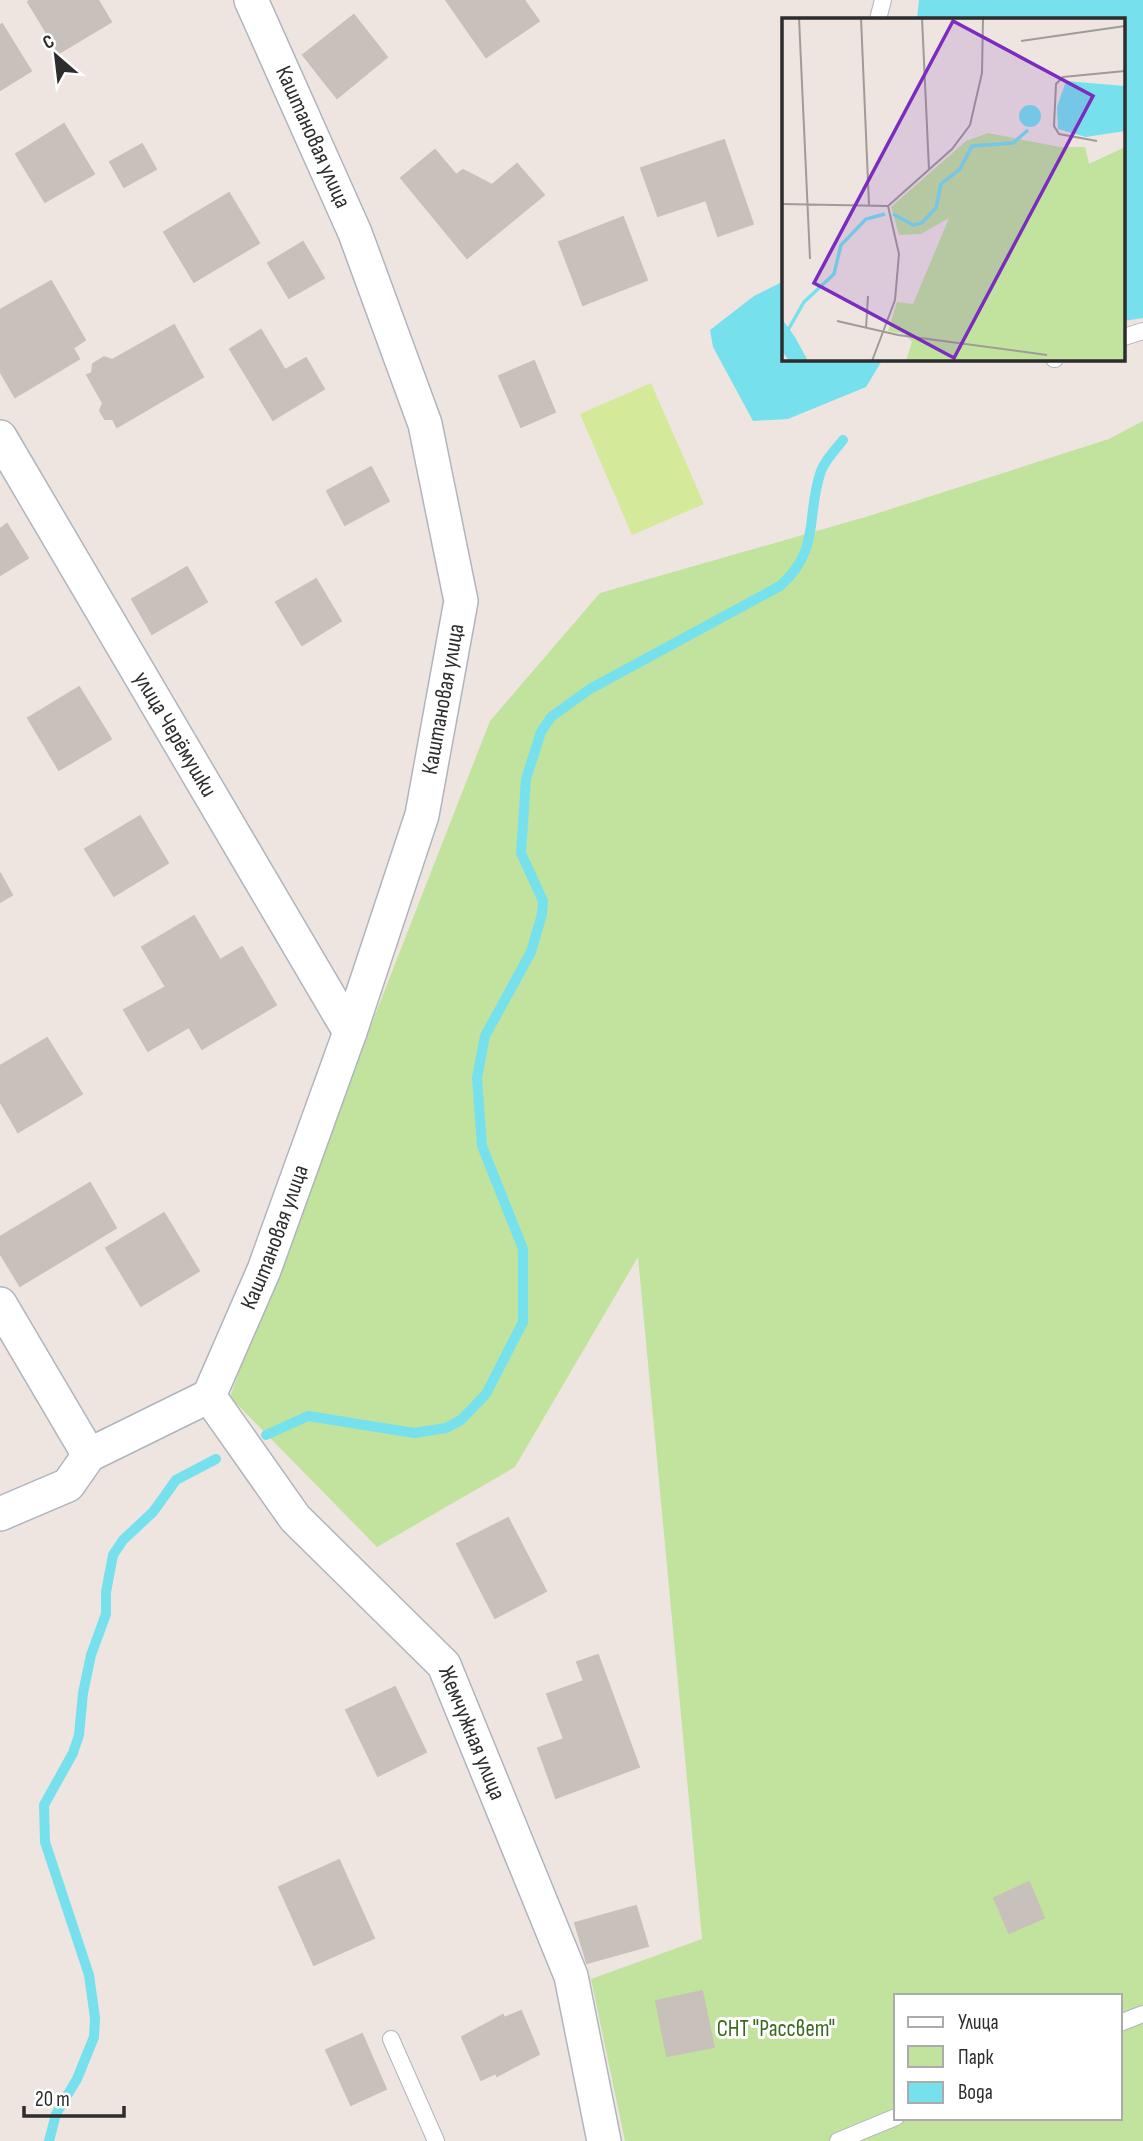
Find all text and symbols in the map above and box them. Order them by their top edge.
inset map [782,18,1126,360]
north arrow [21,21,91,91]
text: С [39,30,59,55]
street label: Каштановая улица [269,62,357,212]
street label: Каштановая улица [416,622,471,777]
street label: улица Черёмушки [127,667,223,802]
street label: Каштановая улица [234,1161,315,1314]
street label: Жемчужная улица [432,1662,512,1804]
legend [894,1994,1122,2120]
text: Улица [958,2010,999,2035]
park label: СНТ "Рассвет" [717,2015,835,2043]
text: Парк [958,2045,993,2070]
scale bar [24,2074,124,2118]
text: Вода [958,2080,993,2105]
text: 20 m [35,2087,70,2112]

